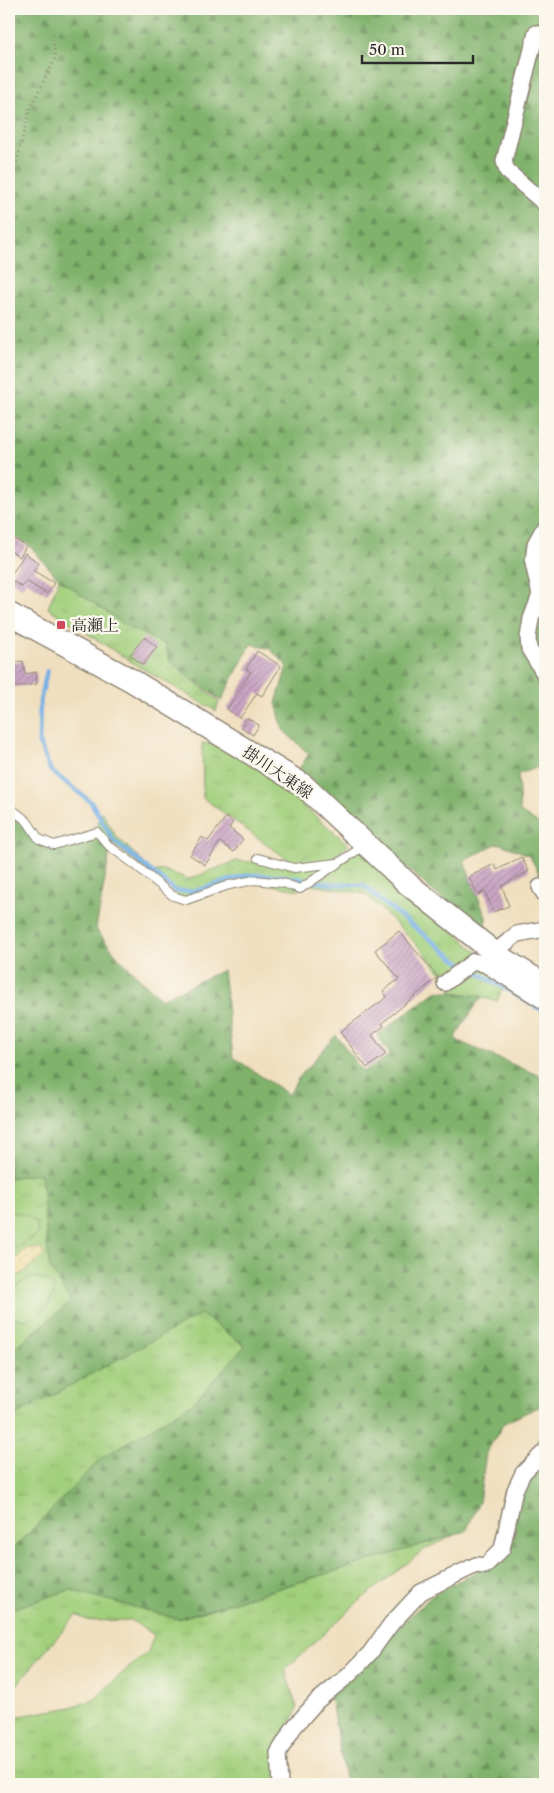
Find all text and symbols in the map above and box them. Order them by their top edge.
scale bar [362,32,473,64]
text: 50 m [369,40,405,59]
place label: 高瀬上 [71,615,119,635]
marker: 高瀬上 [55,619,67,631]
street label: 掛川大東線 [239,741,317,803]

